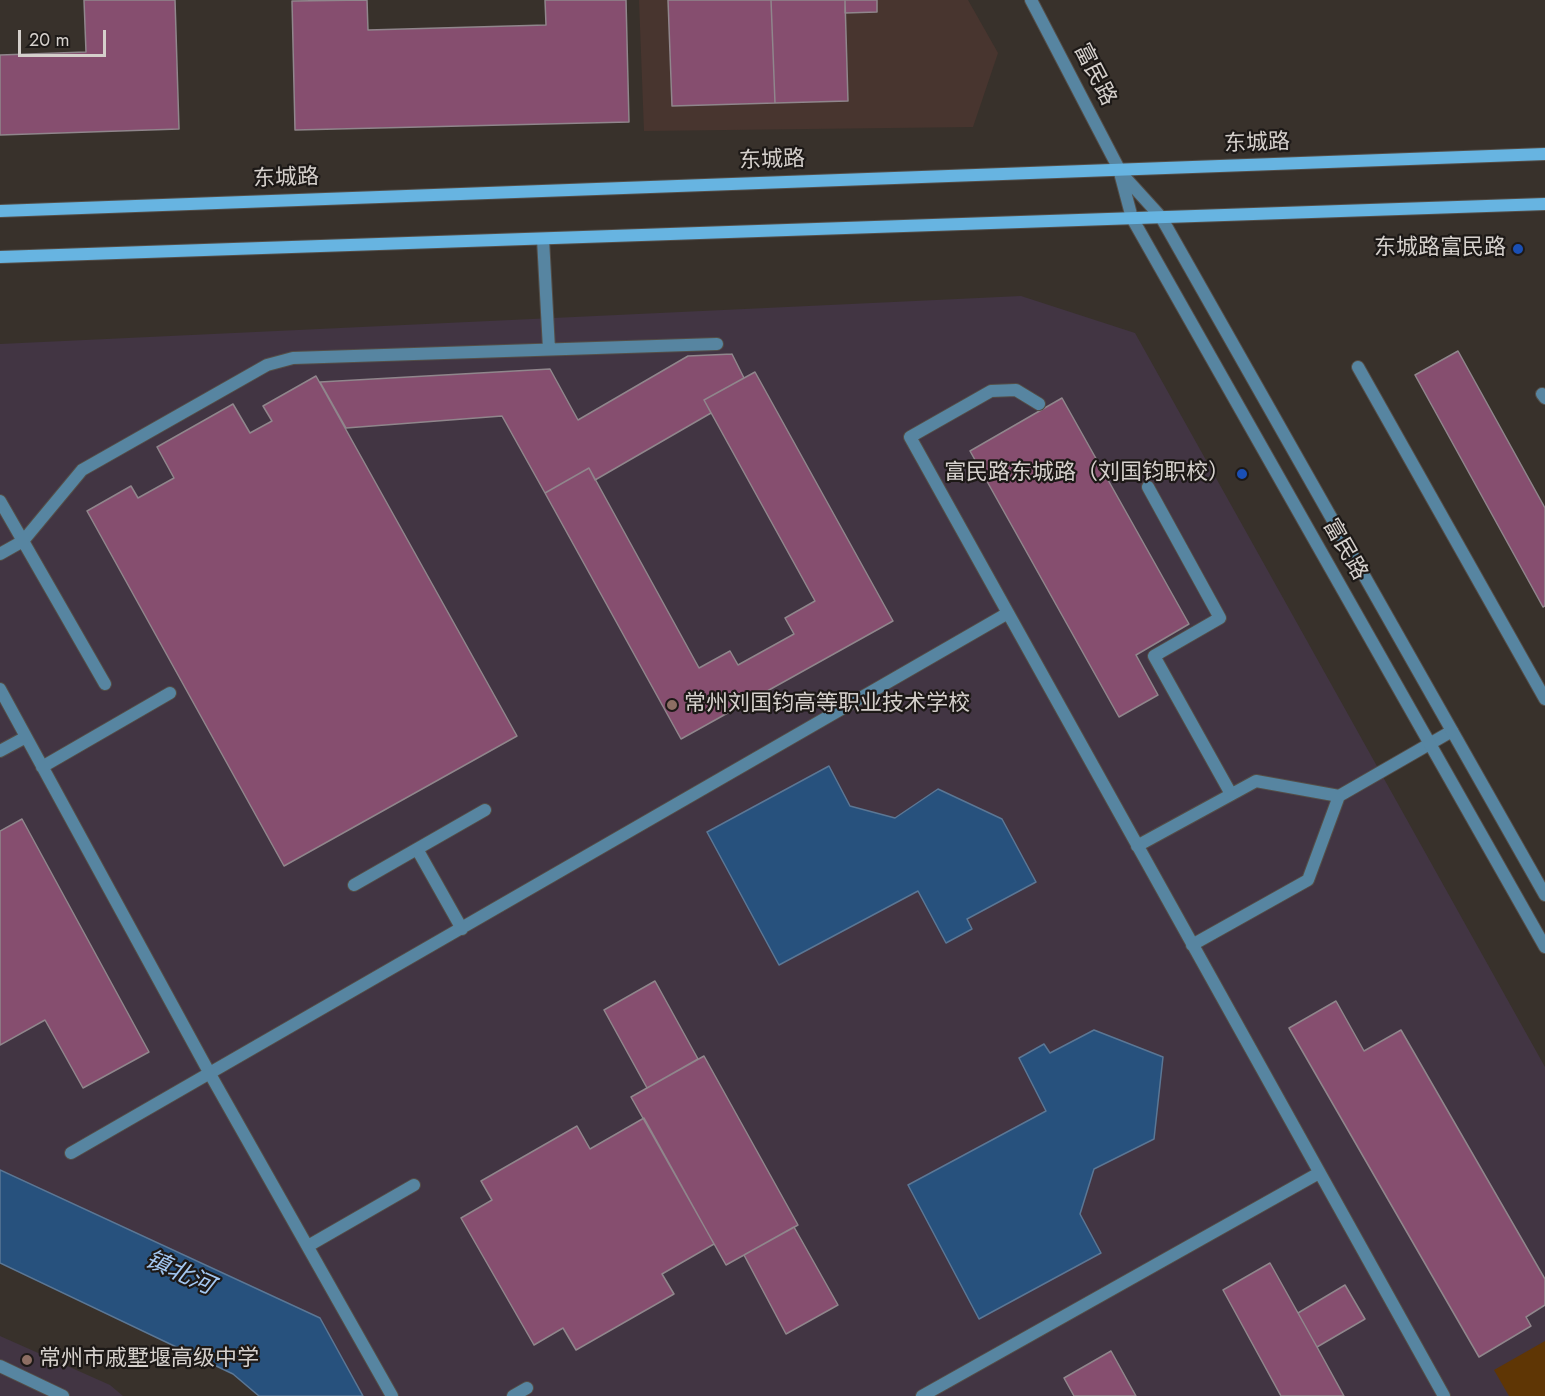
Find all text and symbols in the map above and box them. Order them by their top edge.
scale bar [21,18,110,56]
text: 20 m [29,27,69,53]
street label: 富民路 [1067,40,1121,110]
street label: 东城路 [1224,130,1290,158]
street label: 东城路 [739,147,805,175]
street label: 东城路 [253,165,319,193]
place label: 东城路富民路 [1374,236,1506,262]
marker: 东城路富民路 [1511,242,1525,256]
place label: 富民路东城路（刘国钧职校） [944,461,1230,487]
marker: 富民路东城路（刘国钧职校） [1235,467,1249,481]
street label: 富民路 [1316,515,1372,585]
place label: 常州刘国钧高等职业技术学校 [684,692,970,718]
marker: 常州刘国钧高等职业技术学校 [665,698,679,712]
water label: 镇北河 [140,1246,218,1302]
place label: 常州市戚墅堰高级中学 [39,1347,259,1373]
marker: 常州市戚墅堰高级中学 [20,1353,34,1367]

